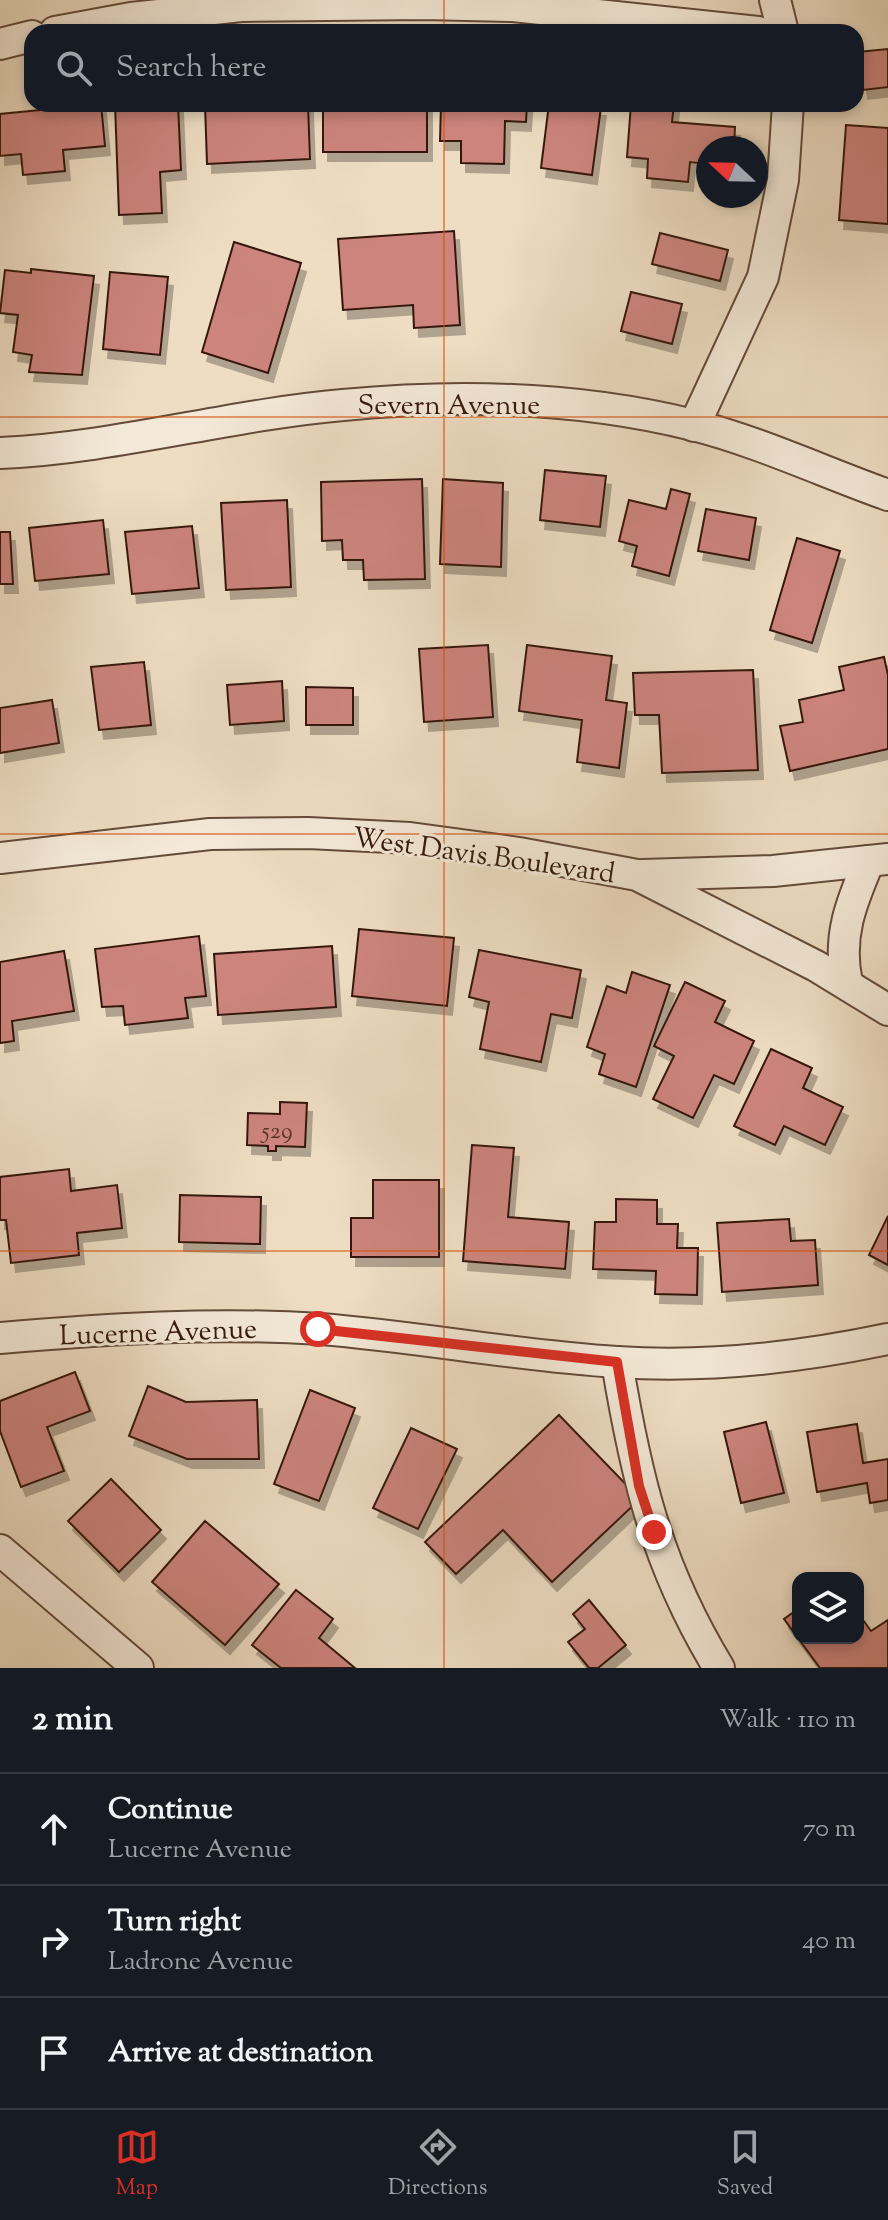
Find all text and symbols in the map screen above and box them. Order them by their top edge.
search box [24,24,864,112]
icon: search [52,46,96,90]
text: Search here [116,47,266,90]
north arrow [696,136,768,208]
street label: Severn Avenue [358,387,540,427]
street label: West Davis Boulevard [350,819,618,895]
house number: 529 [259,1115,293,1149]
street label: Lucerne Avenue [58,1311,258,1357]
route start [300,1311,336,1347]
route end [636,1514,672,1550]
map controls [792,1572,864,1644]
button: layers [792,1572,864,1644]
text: 2 min [32,1696,113,1745]
text: Walk · 110 m [719,1702,856,1739]
text: Continue [108,1789,233,1832]
icon: ahead [32,1807,76,1851]
text: 70 m [803,1811,856,1848]
text: Lucerne Avenue [108,1832,292,1869]
text: Turn right [108,1901,241,1944]
icon: right [32,1919,76,1963]
text: 40 m [802,1923,856,1960]
text: Ladrone Avenue [108,1944,293,1981]
icon: arrive [32,2031,76,2075]
text: Arrive at destination [108,2032,373,2075]
tab: Map [115,2125,159,2205]
tab: Directions [388,2125,487,2205]
tab: Saved [717,2125,773,2205]

